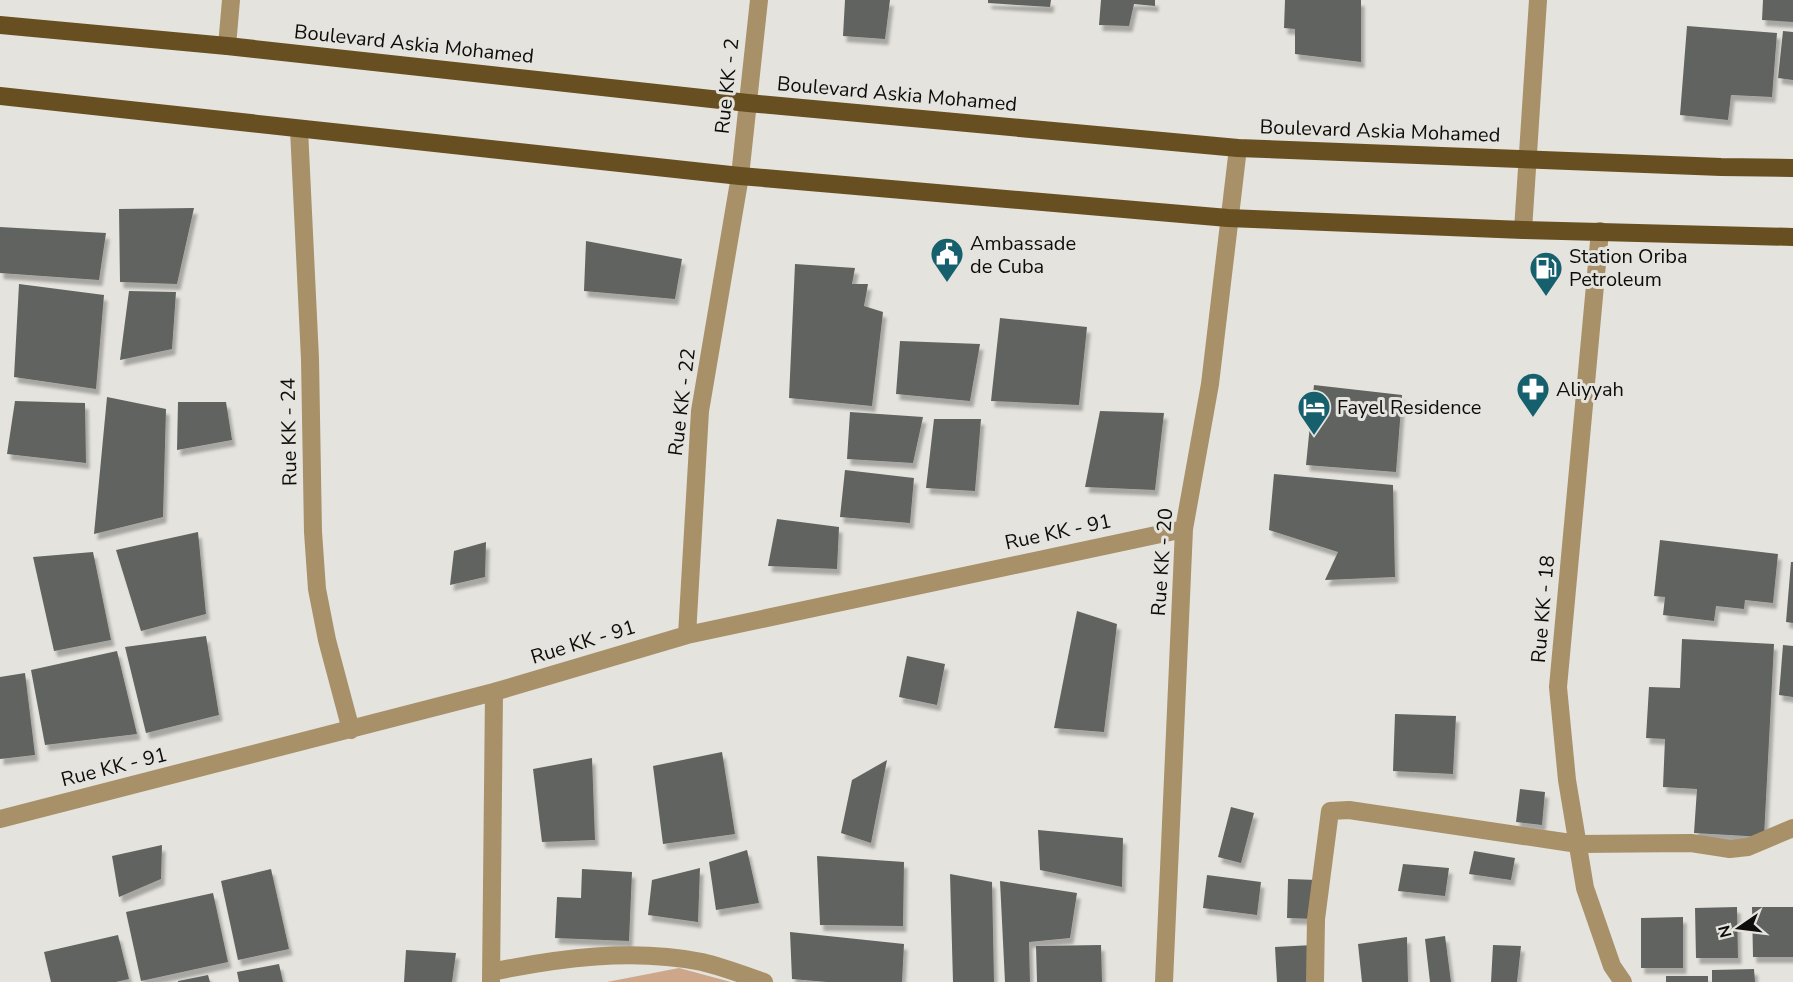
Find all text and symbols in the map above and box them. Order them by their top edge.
street label: Boulevard Askia Mohamed [293,18,535,70]
street label: Rue KK - 2 [709,37,745,135]
street label: Boulevard Askia Mohamed [776,70,1018,118]
street label: Boulevard Askia Mohamed [1259,113,1501,149]
place label: Ambassade de Cuba [970,230,1076,280]
public building icon: Ambassade de Cuba [929,236,965,283]
place label: Station Oriba Petroleum [1569,243,1688,293]
fuel station icon: Station Oriba Petroleum [1528,250,1564,297]
street label: Rue KK - 22 [662,347,702,457]
pharmacy icon: Aliyyah [1515,371,1551,418]
place label: Aliyyah [1556,376,1624,403]
street label: Rue KK - 24 [275,378,303,486]
hotel icon: Fayel Residence [1296,389,1332,436]
place label: Fayel Residence [1337,394,1481,421]
street label: Rue KK - 20 [1145,507,1179,617]
street label: Rue KK - 91 [1002,508,1114,556]
street label: Rue KK - 18 [1525,554,1561,664]
street label: Rue KK - 91 [527,613,639,671]
street label: Rue KK - 91 [58,741,170,793]
north arrow [1709,898,1769,958]
text: N [1713,923,1738,940]

